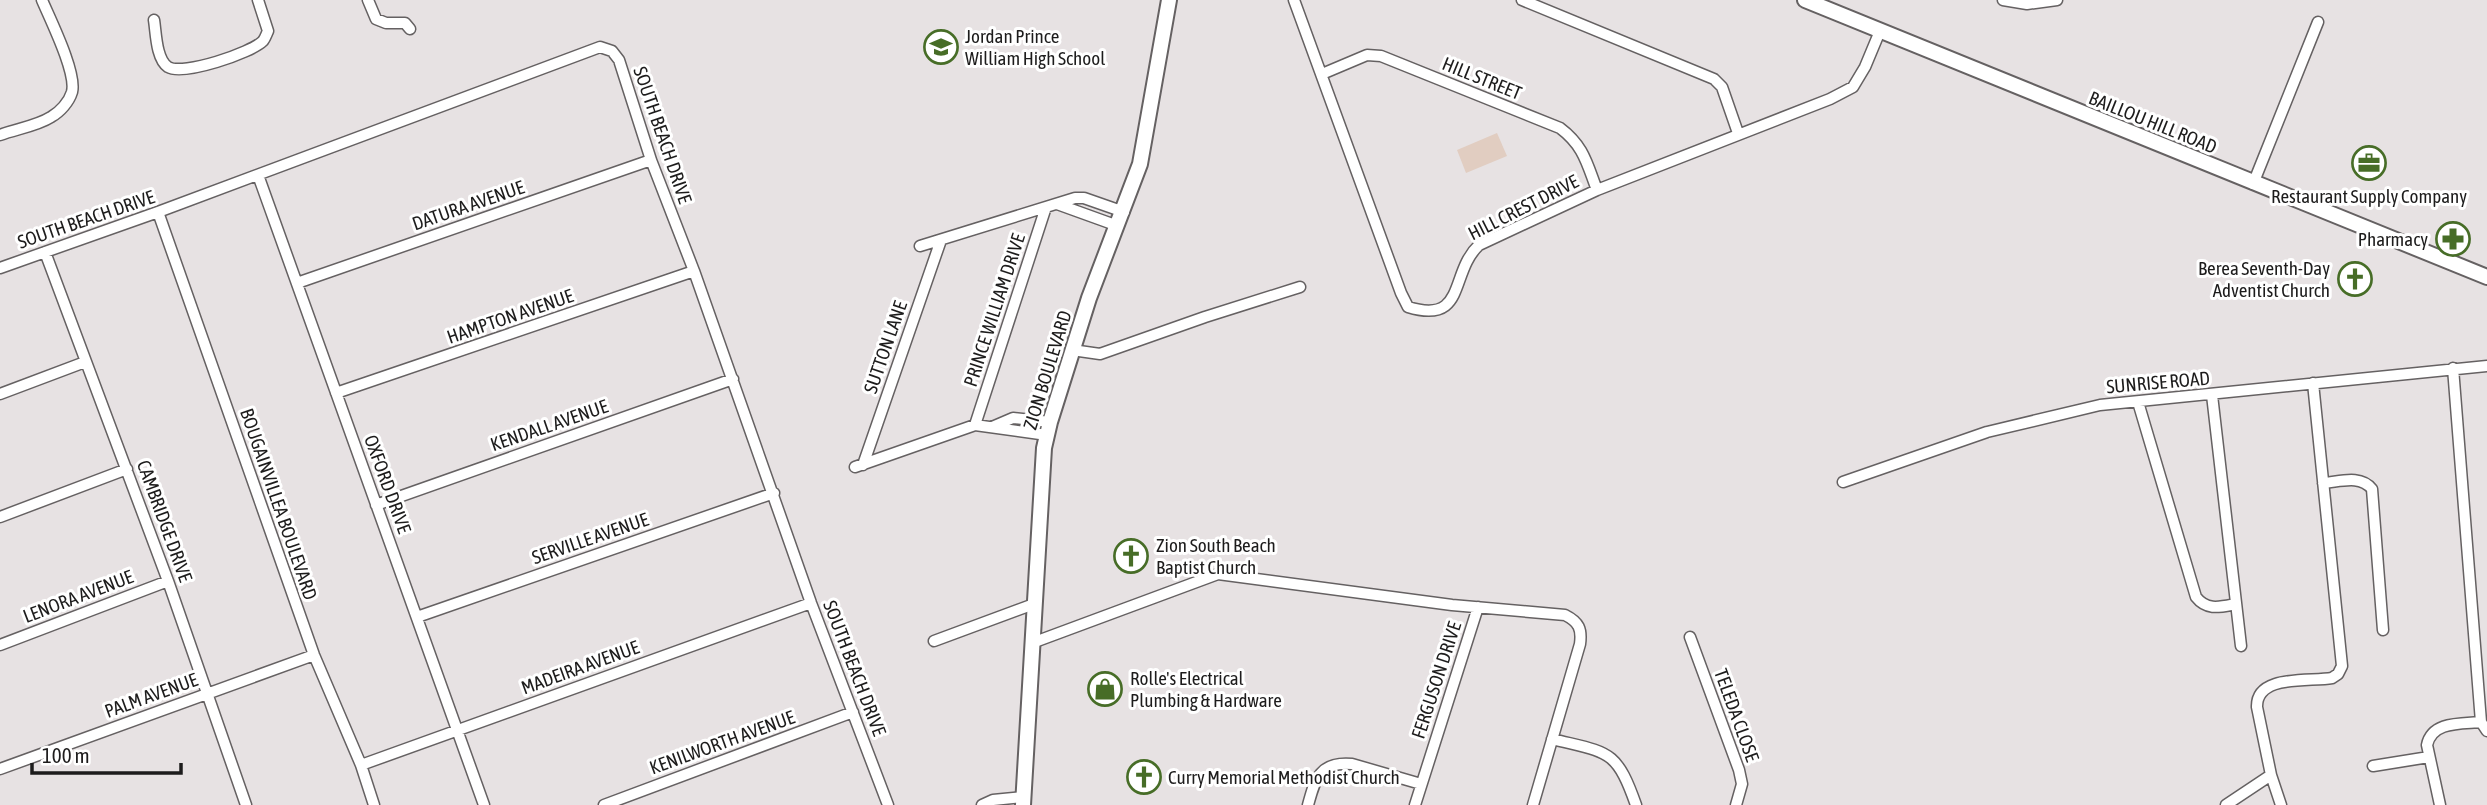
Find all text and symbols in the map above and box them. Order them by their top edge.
place label: Jordan Prince William High School [965,25,1105,69]
school or university icon: Jordan Prince William High School [922,28,960,66]
street label: HILL STREET [1439,52,1525,104]
street label: SOUTH BEACH DRIVE [629,64,697,206]
street label: BAILLOU HILL ROAD [2086,86,2220,158]
office icon: Restaurant Supply Company [2350,144,2388,182]
street label: HILL CREST DRIVE [1464,170,1582,244]
street label: DATURA AVENUE [409,176,527,234]
street label: SOUTH BEACH DRIVE [15,185,157,253]
place label: Restaurant Supply Company [2271,185,2467,207]
pharmacy icon: Pharmacy [2434,220,2472,258]
place label: Pharmacy [2358,228,2428,250]
street label: PRINCE WILLIAM DRIVE [959,231,1029,389]
place label: Berea Seventh-Day Adventist Church [2198,257,2330,301]
church icon: Berea Seventh-Day Adventist Church [2336,260,2374,298]
street label: HAMPTON AVENUE [444,284,576,348]
street label: SUTTON LANE [859,298,911,396]
street label: ZION BOULEVARD [1018,308,1076,432]
street label: SUNRISE ROAD [2105,367,2211,397]
street label: KENDALL AVENUE [487,395,611,455]
street label: BOUGAINVILLEA BOULEVARD [236,406,322,602]
street label: OXFORD DRIVE [360,432,416,536]
street label: CAMBRIDGE DRIVE [133,457,197,585]
street label: SERVILLE AVENUE [529,508,651,568]
place label: Zion South Beach Baptist Church [1156,534,1276,578]
church icon: Zion South Beach Baptist Church [1112,537,1150,575]
street label: LENORA AVENUE [20,565,136,627]
street label: SOUTH BEACH DRIVE [819,597,891,739]
street label: FERGUSON DRIVE [1407,619,1465,741]
street label: MADEIRA AVENUE [518,635,642,699]
street label: TELEDA CLOSE [1710,666,1764,764]
place label: Rolle's Electrical Plumbing & Hardware [1130,667,1282,711]
street label: PALM AVENUE [101,668,201,722]
shop icon: Rolle's Electrical Plumbing & Hardware [1086,670,1124,708]
street label: KENILWORTH AVENUE [646,706,798,778]
scale bar [32,732,180,776]
text: 100 m [42,743,90,767]
church icon: Curry Memorial Methodist Church [1125,758,1163,796]
place label: Curry Memorial Methodist Church [1168,766,1400,788]

